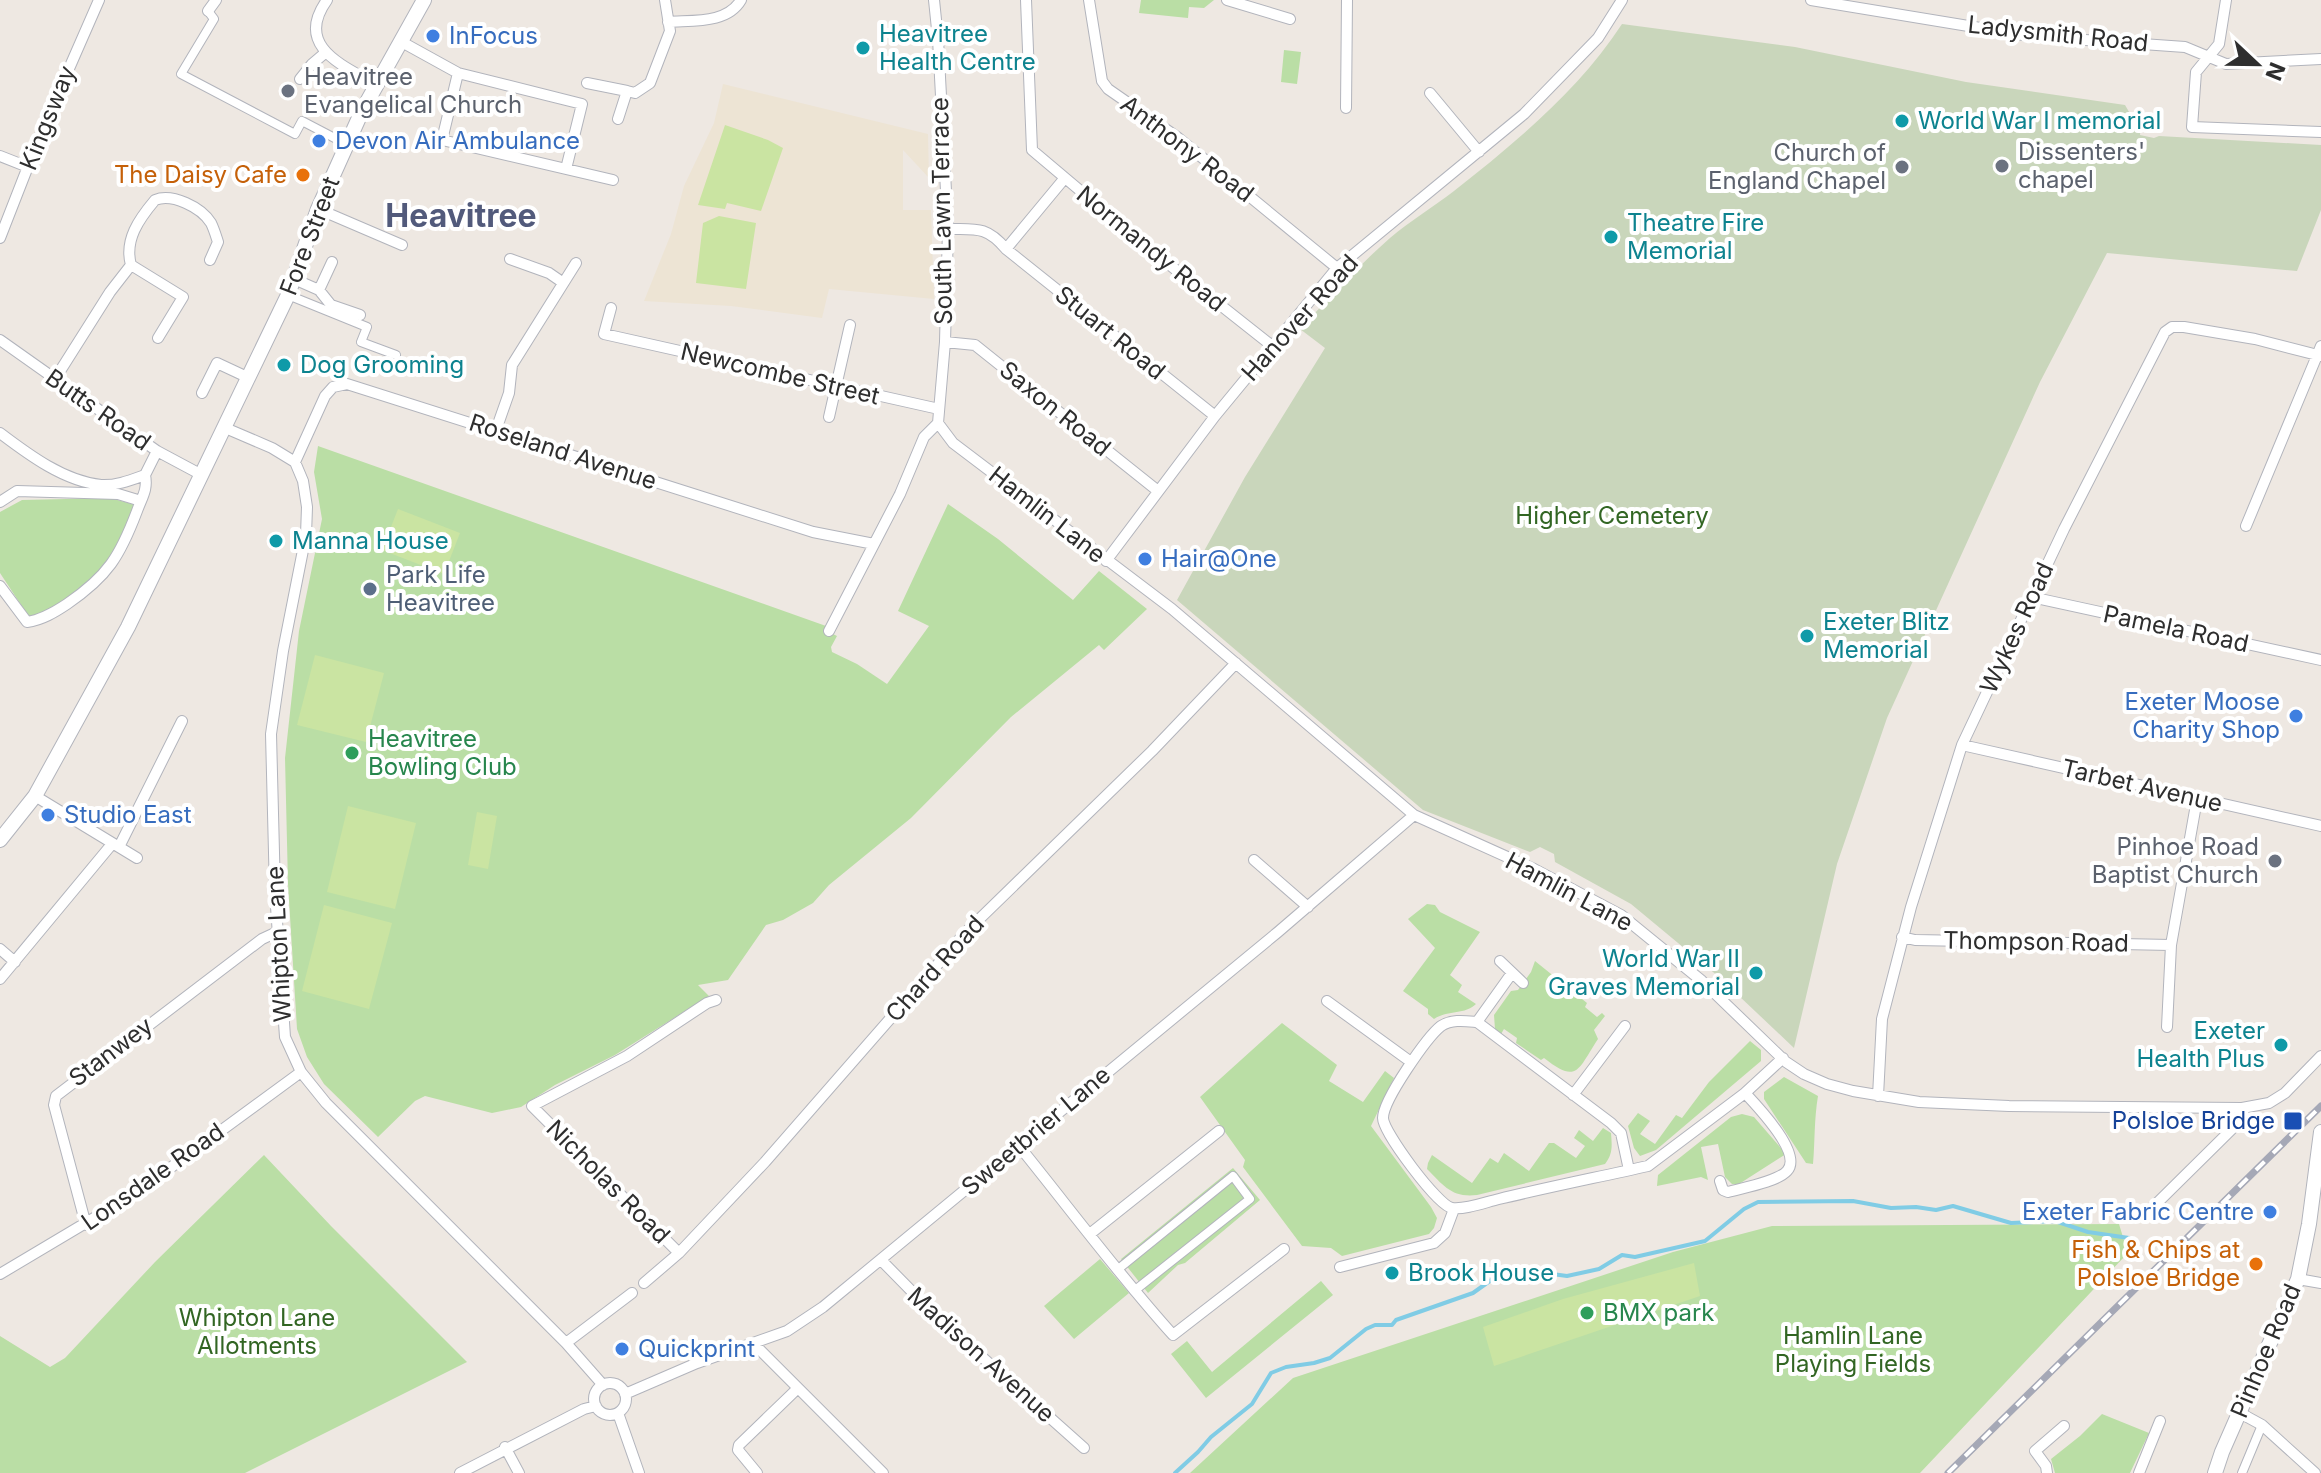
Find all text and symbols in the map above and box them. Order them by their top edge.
street label: Ladysmith Road [1966,10,2150,57]
place label: Heavitree Health Centre [879,19,1036,76]
place label: InFocus [449,21,538,50]
north arrow [2217,24,2297,104]
marker: InFocus [424,27,442,45]
marker: Heavitree Health Centre [854,39,872,57]
text: N [2260,59,2291,84]
street label: Kingsway [13,61,82,174]
place label: Heavitree Evangelical Church [304,62,522,119]
marker: Heavitree Evangelical Church [279,82,297,100]
street label: Anthony Road [1115,89,1260,208]
street label: South Lawn Terrace [925,97,958,325]
place label: World War I memorial [1918,106,2161,135]
marker: World War I memorial [1893,112,1911,130]
place label: Devon Air Ambulance [335,126,580,155]
marker: Devon Air Ambulance [310,132,328,150]
place label: Dissenters' chapel [2018,137,2145,194]
place label: Church of England Chapel [1708,138,1886,195]
marker: Dissenters' chapel [1993,157,2011,175]
marker: Church of England Chapel [1893,158,1911,176]
place label: The Daisy Cafe [114,160,287,189]
marker: The Daisy Cafe [294,166,312,184]
street label: Fore Street [274,172,345,299]
street label: Normandy Road [1071,180,1232,318]
district label: Heavitree [385,196,537,235]
place label: Theatre Fire Memorial [1627,208,1764,265]
marker: Theatre Fire Memorial [1602,228,1620,246]
street label: Hanover Road [1235,248,1364,387]
street label: Stuart Road [1050,280,1171,386]
street label: Newcombe Street [678,337,882,411]
place label: Dog Grooming [300,350,464,379]
street label: Saxon Road [994,355,1117,462]
marker: Dog Grooming [275,356,293,374]
street label: Butts Road [40,363,157,456]
street label: Roseland Avenue [466,408,661,496]
street label: Hamlin Lane [983,460,1111,569]
park label: Higher Cemetery [1515,501,1709,530]
place label: Manna House [292,526,449,555]
marker: Manna House [267,532,285,550]
place label: Hair@One [1161,544,1277,573]
marker: Hair@One [1136,550,1154,568]
street label: Wykes Road [1974,558,2060,698]
place label: Park Life Heavitree [386,560,495,617]
marker: Park Life Heavitree [361,580,379,598]
street label: Pamela Road [2101,599,2251,658]
place label: Exeter Blitz Memorial [1823,607,1950,664]
marker: Exeter Blitz Memorial [1798,627,1816,645]
place label: Exeter Moose Charity Shop [2125,687,2280,744]
marker: Exeter Moose Charity Shop [2287,707,2305,725]
place label: Heavitree Bowling Club [368,724,517,781]
marker: Heavitree Bowling Club [343,744,361,762]
street label: Tarbet Avenue [2059,753,2225,818]
place label: Studio East [64,800,192,829]
marker: Studio East [39,806,57,824]
place label: Pinhoe Road Baptist Church [2092,832,2259,889]
street label: Hamlin Lane [1501,846,1638,937]
marker: Pinhoe Road Baptist Church [2266,852,2284,870]
street label: Whipton Lane [260,865,297,1023]
street label: Chard Road [879,909,990,1028]
street label: Thompson Road [1943,925,2129,958]
place label: World War II Graves Memorial [1548,944,1740,1001]
marker: World War II Graves Memorial [1747,964,1765,982]
street label: Stanwey [63,1011,158,1092]
place label: Exeter Health Plus [2137,1016,2265,1073]
marker: Exeter Health Plus [2272,1036,2290,1054]
street label: Sweetbrier Lane [955,1060,1116,1201]
place label: Polsloe Bridge [2112,1106,2275,1135]
marker: Polsloe Bridge [2282,1110,2304,1132]
street label: Nicholas Road [541,1114,676,1249]
street label: Lonsdale Road [76,1117,230,1236]
place label: Exeter Fabric Centre [2022,1197,2254,1226]
marker: Exeter Fabric Centre [2261,1203,2279,1221]
place label: Fish & Chips at Polsloe Bridge [2071,1235,2240,1292]
marker: Fish & Chips at Polsloe Bridge [2247,1255,2265,1273]
place label: Brook House [1408,1258,1554,1287]
marker: Brook House [1383,1264,1401,1282]
street label: Pinhoe Road [2224,1280,2307,1422]
street label: Madison Avenue [902,1281,1061,1428]
place label: BMX park [1603,1298,1715,1327]
park label: Whipton Lane Allotments [179,1303,335,1360]
marker: BMX park [1578,1304,1596,1322]
park label: Hamlin Lane Playing Fields [1775,1321,1931,1378]
place label: Quickprint [638,1334,755,1363]
marker: Quickprint [613,1340,631,1358]

